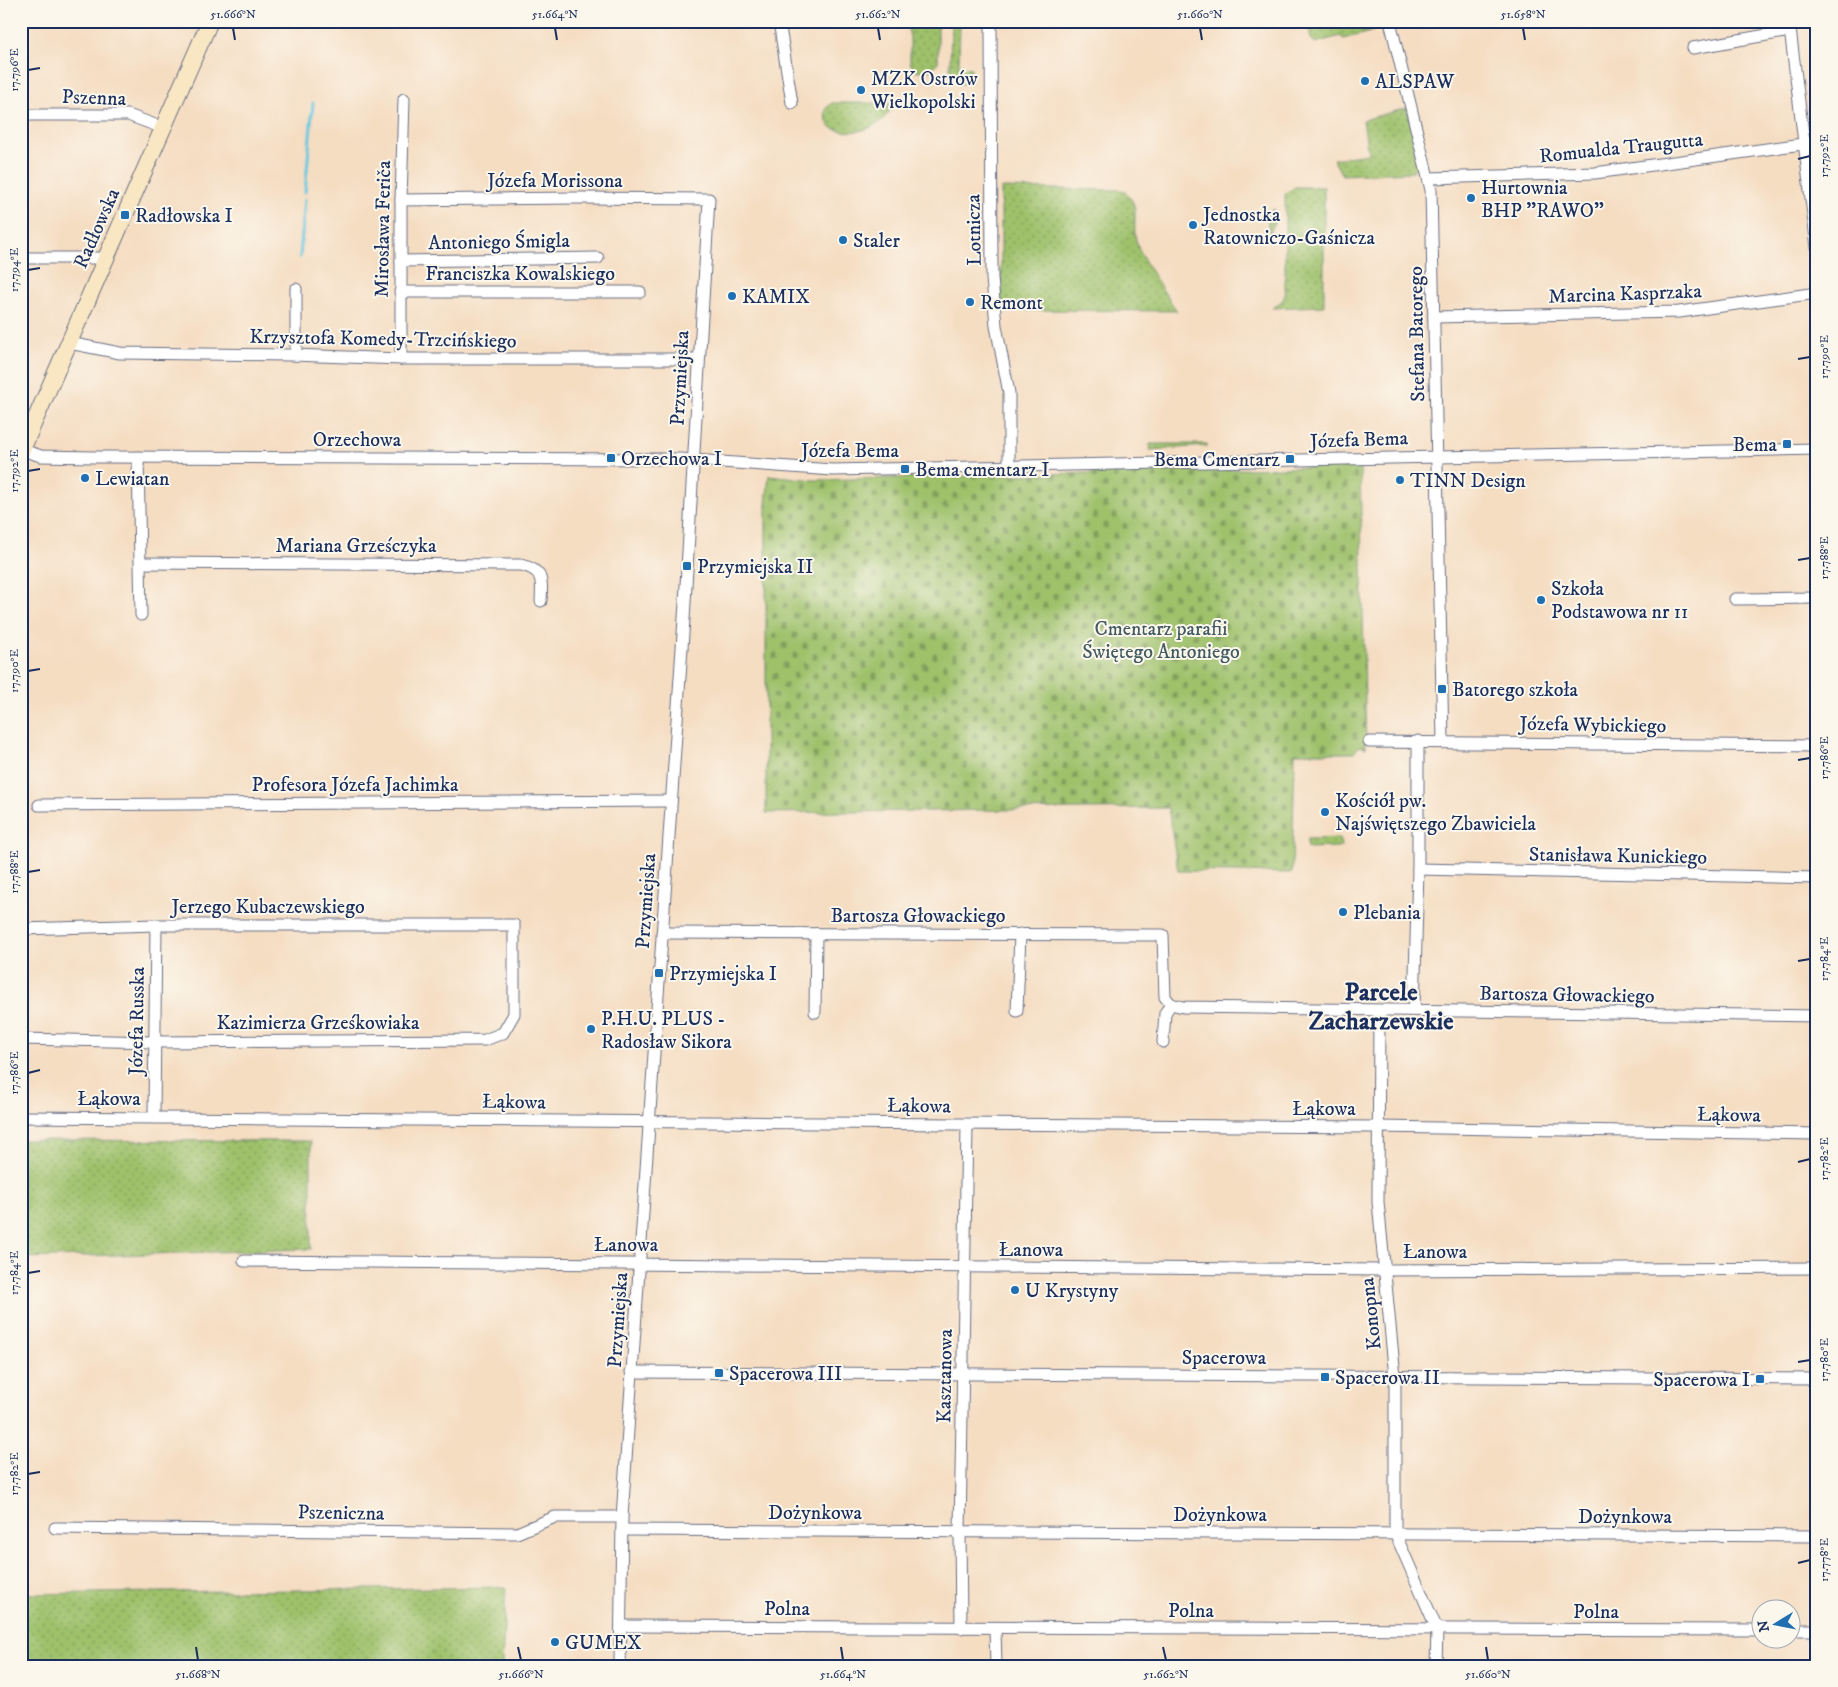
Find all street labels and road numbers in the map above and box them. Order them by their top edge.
street label: Pszenna [61,85,127,112]
street label: Romualda Traugutta [1538,127,1705,170]
street label: Mirosława Feriča [370,160,397,298]
street label: Józefa Morissona [485,169,623,194]
street label: Radłowska [69,184,126,273]
street label: Lotnicza [961,193,988,266]
street label: Antoniego Śmigla [428,228,571,256]
street label: Franciszka Kowalskiego [425,262,615,287]
street label: Stefana Batorego [1404,266,1431,402]
street label: Marcina Kasprzaka [1548,279,1703,310]
street label: Krzysztofa Komedy-Trzcińskiego [249,325,517,354]
street label: Przymiejska [666,329,696,426]
street label: Józefa Bema [1308,426,1409,455]
street label: Orzechowa [313,428,402,453]
street label: Józefa Bema [799,439,899,464]
street label: Mariana Grześczyka [276,534,437,559]
street label: Józefa Wybickiego [1517,712,1667,739]
street label: Profesora Józefa Jachimka [251,773,459,798]
street label: Stanisława Kunickiego [1529,842,1707,871]
street label: Przymiejska [631,852,662,950]
street label: Jerzego Kubaczewskiego [169,895,365,920]
street label: Bartosza Głowackiego [830,904,1006,929]
street label: Józefa Russka [124,966,151,1077]
street label: Bartosza Głowackiego [1479,981,1655,1010]
street label: Kazimierza Grześkowiaka [216,1011,420,1036]
street label: Łąkowa [77,1087,141,1112]
street label: Łąkowa [482,1089,546,1116]
street label: Łąkowa [887,1093,951,1120]
street label: Łąkowa [1292,1097,1356,1122]
street label: Łąkowa [1697,1102,1761,1129]
street label: Łanowa [594,1233,659,1258]
street label: Łanowa [999,1238,1064,1263]
street label: Łanowa [1403,1240,1468,1265]
street label: Przymiejska [603,1271,634,1369]
street label: Konopna [1355,1276,1388,1351]
street label: Kasztanowa [932,1328,959,1423]
street label: Spacerowa [1182,1346,1267,1371]
street label: Pszeniczna [297,1500,385,1527]
street label: Dożynkowa [768,1501,862,1526]
street label: Dożynkowa [1173,1503,1267,1528]
street label: Dożynkowa [1578,1505,1672,1530]
street label: Polna [764,1597,810,1622]
street label: Polna [1168,1599,1214,1624]
street label: Polna [1573,1600,1619,1625]

